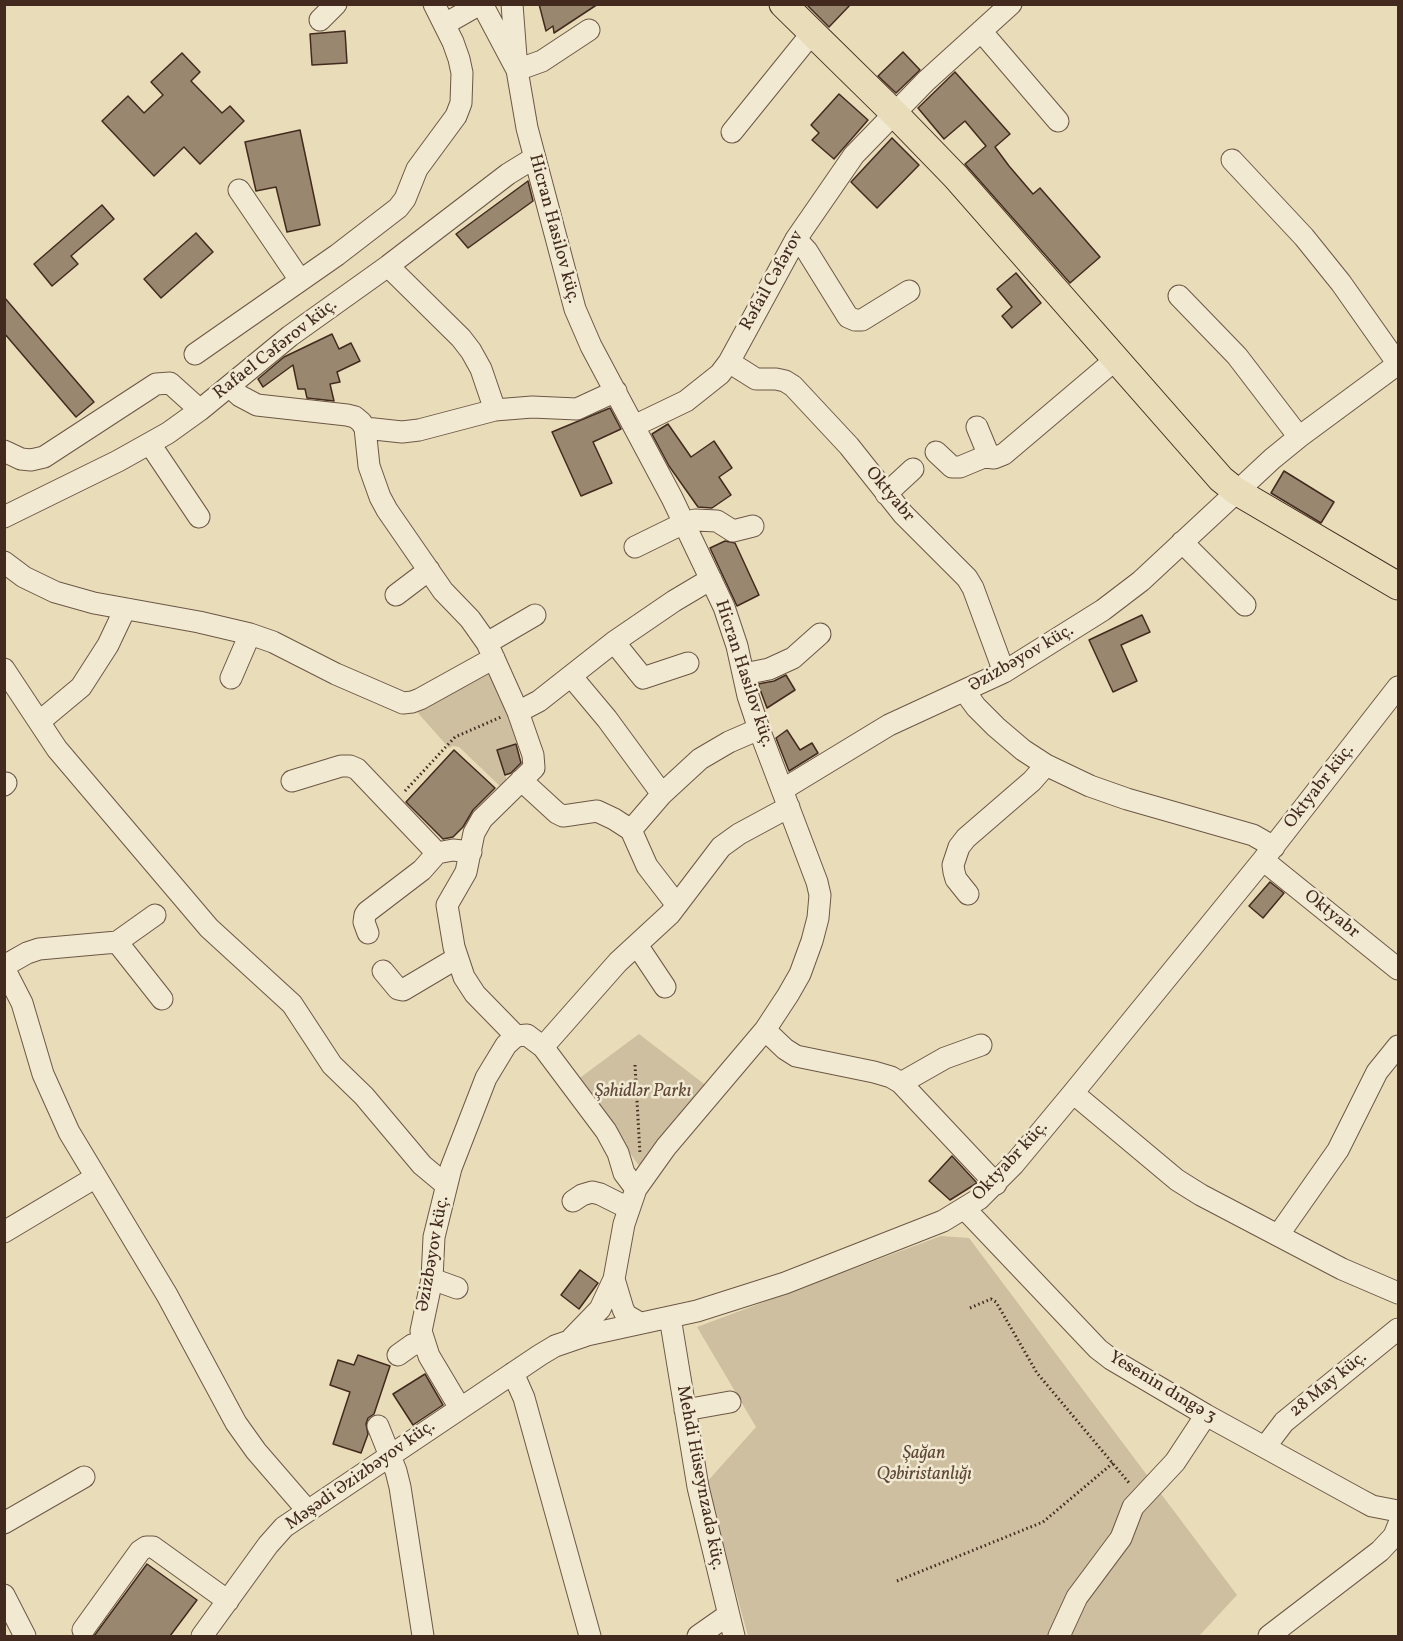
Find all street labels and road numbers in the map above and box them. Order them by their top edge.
street label: Hicran Hasilov küç. [523,152,583,306]
street label: Rəfail Cəfərov [737,227,809,335]
street label: Rafael Cəfərov küç. [210,295,342,405]
street label: Oktyabr [860,463,918,527]
street label: Hicran Hasilov küç. [709,598,777,750]
street label: Əzizbəyov küç. [966,620,1078,698]
street label: Oktyabr küç. [1280,740,1360,834]
street label: Oktyabr [1299,886,1363,944]
street label: Oktyabr küç. [969,1118,1053,1206]
street label: Əzizbəyov küç. [413,1194,455,1314]
street label: Yesenin dıngə 3 [1104,1347,1220,1429]
street label: 28 May küç. [1286,1347,1372,1423]
street label: Mehdi Hüseynzadə küç. [671,1384,727,1572]
street label: Məşədi Əzizbəyov küç. [282,1416,440,1536]

